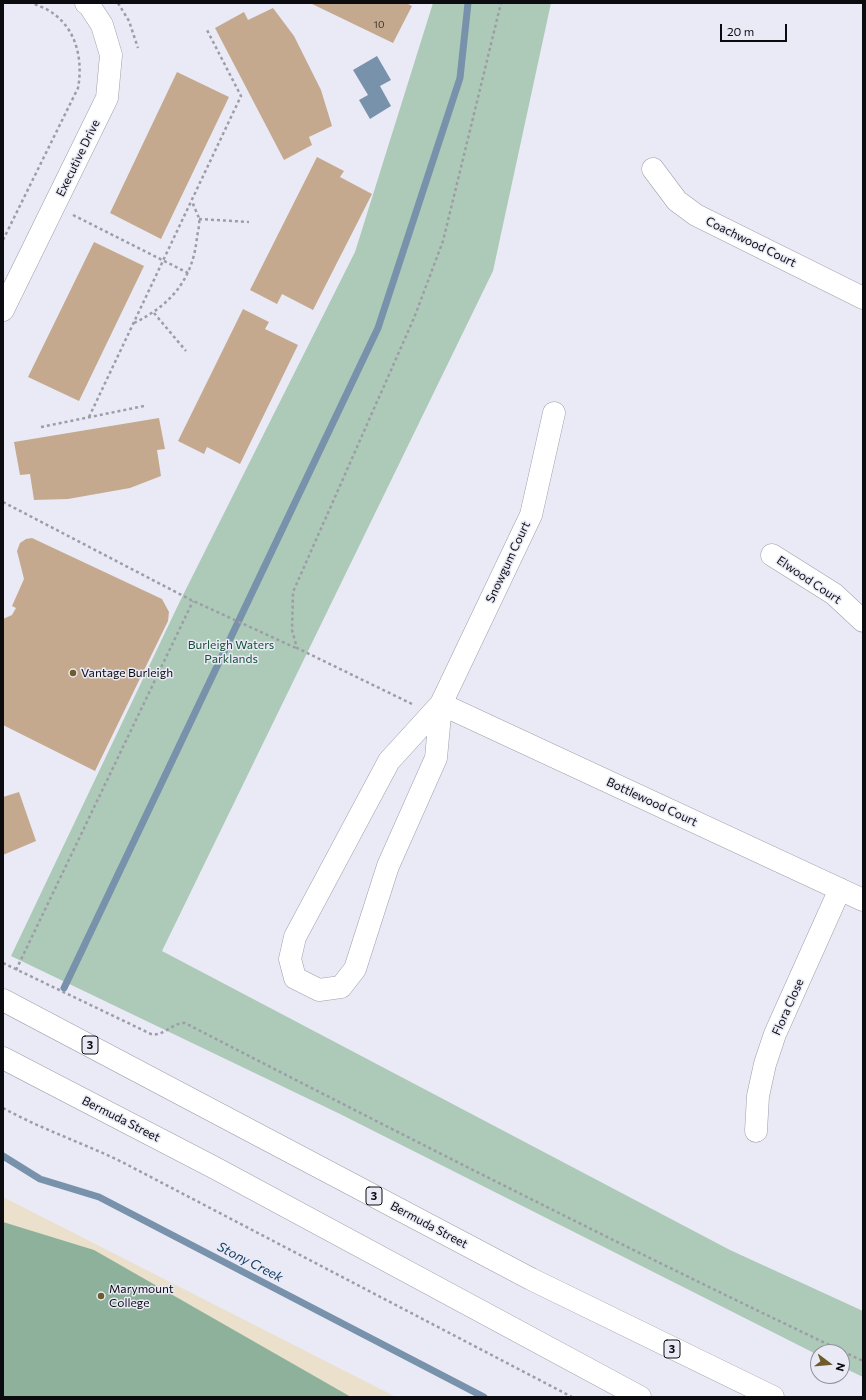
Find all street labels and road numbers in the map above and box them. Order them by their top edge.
street label: Executive Drive [53,117,103,199]
street label: Coachwood Court [703,214,799,270]
street label: Snowgum Court [483,519,533,605]
street label: Elwood Court [774,553,844,607]
street label: Bottlewood Court [604,775,700,829]
street label: Flora Close [769,976,807,1038]
road number: 3 [82,1036,98,1054]
street label: Bermuda Street [80,1093,162,1145]
road number: 3 [366,1187,382,1205]
street label: Bermuda Street [388,1199,470,1251]
road number: 3 [664,1340,680,1358]

